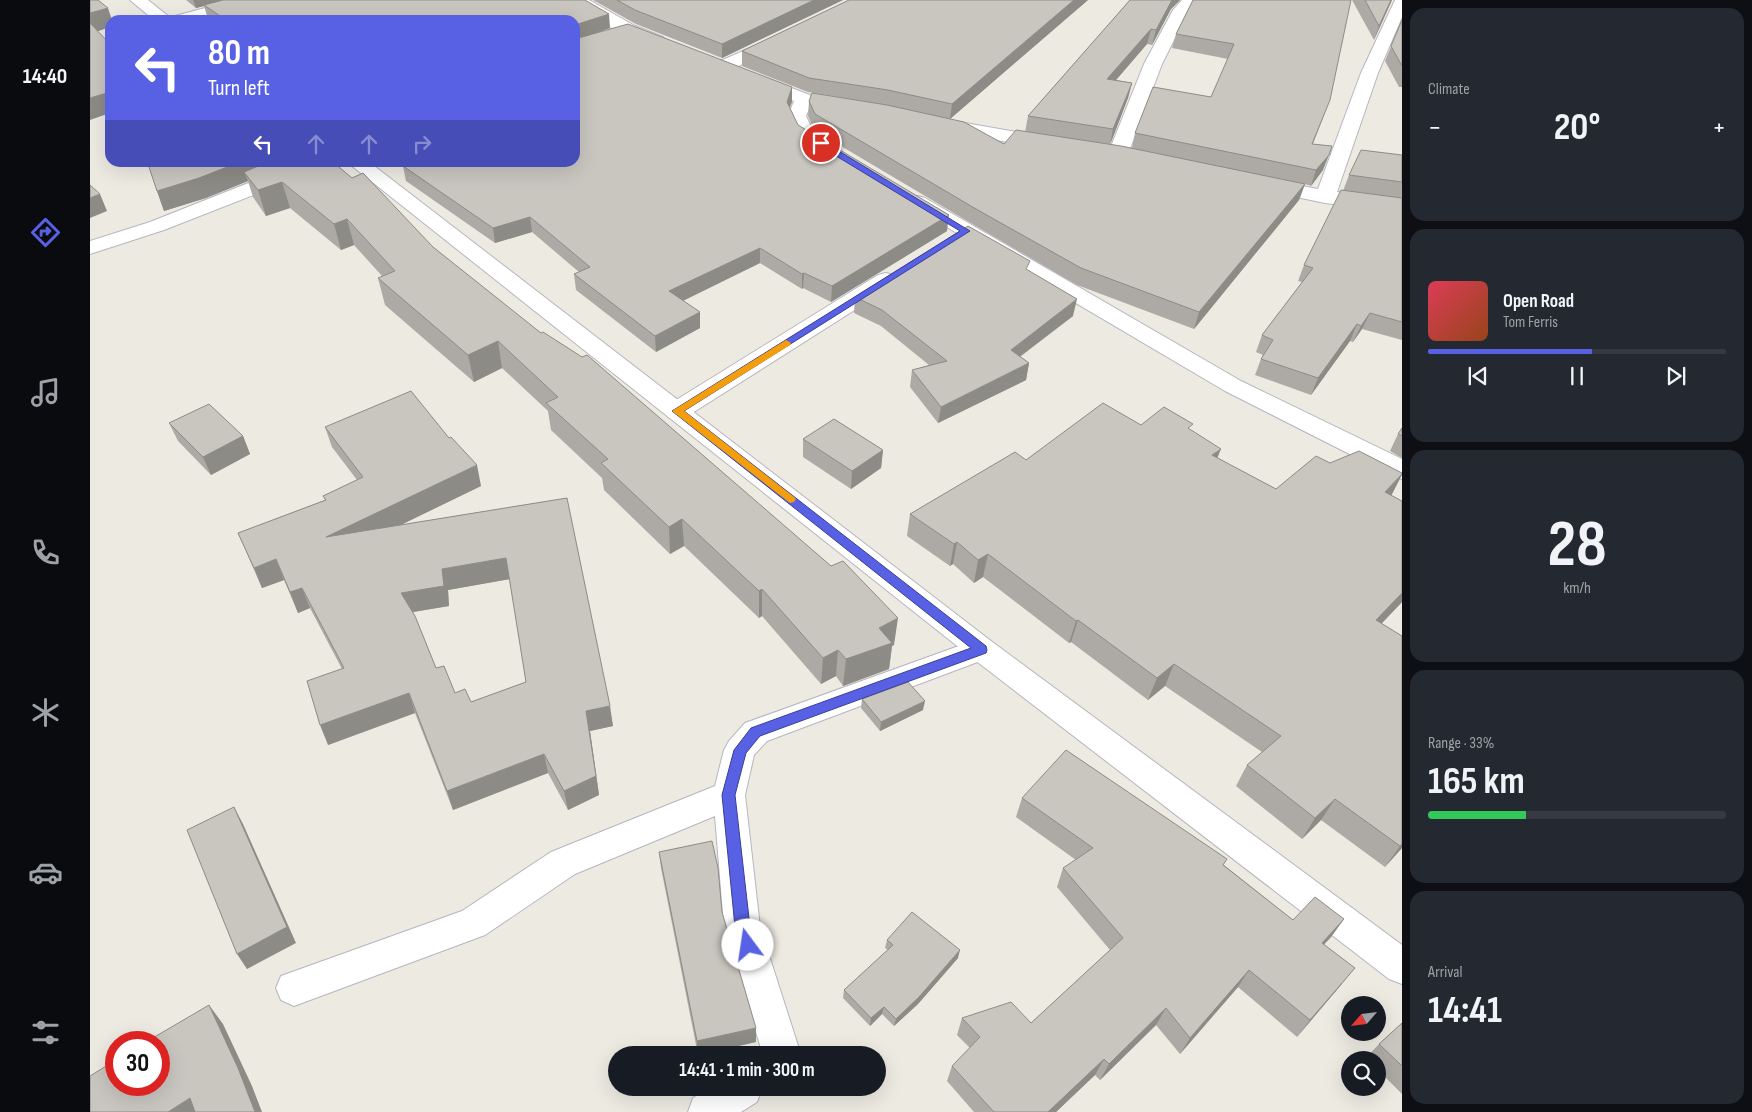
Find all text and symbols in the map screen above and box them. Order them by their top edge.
text: 80 m [208,32,270,75]
icon: left [125,35,190,100]
text: 14:40 [23,63,67,90]
text: Turn left [208,75,270,102]
text: Climate [1428,80,1470,99]
text: 20° [1554,105,1600,150]
text: − [1428,111,1442,144]
text: + [1712,111,1726,144]
pin [800,122,842,164]
icon: arrive [807,129,835,157]
icon: left [249,130,277,158]
icon: ahead [302,130,330,158]
icon: ahead [355,130,383,158]
icon: right [408,130,436,158]
icon: directions [28,215,63,250]
text: Open Road [1503,290,1574,313]
text: Tom Ferris [1503,313,1558,332]
icon: previous [1464,362,1492,390]
icon: pause [1563,362,1591,390]
icon: next [1662,362,1690,390]
icon: music [28,375,63,410]
text: 28 [1547,507,1607,585]
icon: phone [28,535,63,570]
text: km/h [1563,579,1591,598]
icon: climate [28,695,63,730]
text: Range · 33% [1428,734,1494,753]
text: 165 km [1428,759,1525,804]
icon: car [28,855,63,890]
position arrow [721,918,773,970]
text: Arrival [1428,963,1462,982]
text: 14:41 [1428,988,1502,1033]
north arrow [1341,996,1386,1041]
map controls [1341,996,1386,1096]
icon: filters [28,1015,63,1050]
speed limit sign: 30 [105,1031,170,1096]
button: search [1341,1051,1386,1096]
text: 14:41 · 1 min · 300 m [679,1059,815,1082]

